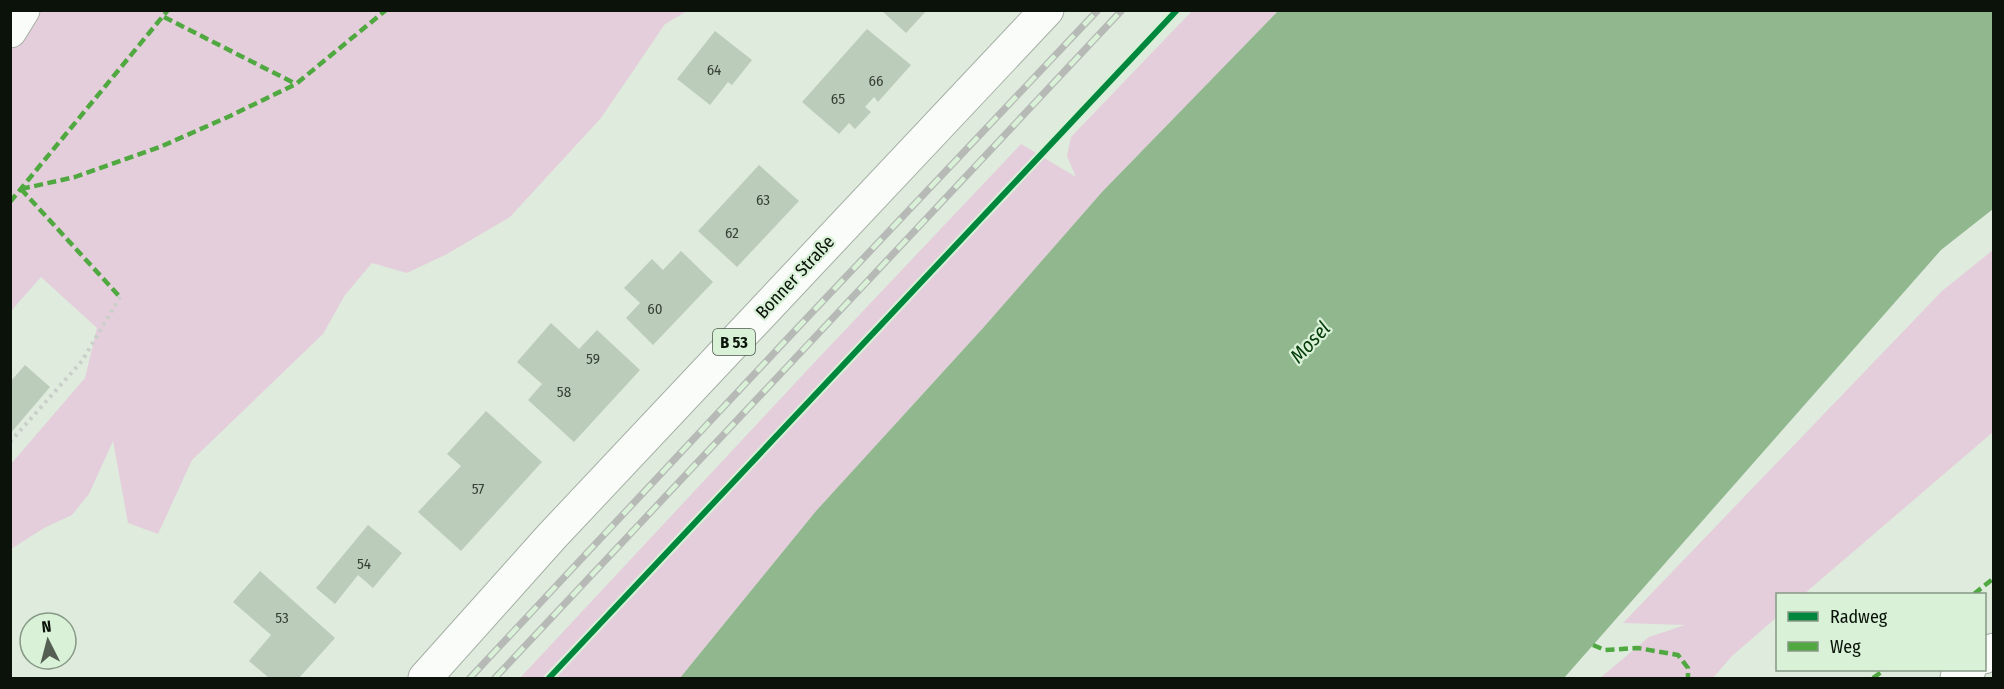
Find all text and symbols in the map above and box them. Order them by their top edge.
house number: 64 [707,61,721,79]
house number: 66 [869,72,883,90]
house number: 65 [831,90,845,108]
house number: 63 [756,191,770,209]
house number: 62 [725,224,739,242]
street label: Bonner Straße [751,231,839,323]
house number: 60 [647,300,663,318]
water label: Mosel [1285,316,1335,368]
road number: B 53 [713,329,755,355]
house number: 59 [586,350,600,368]
house number: 58 [557,383,571,401]
house number: 57 [472,480,484,498]
house number: 54 [357,555,371,573]
legend [1776,593,1986,671]
text: Radweg [1830,606,1888,628]
house number: 53 [275,609,289,627]
north arrow [18,611,78,671]
text: N [41,617,52,637]
text: Weg [1830,636,1861,658]

